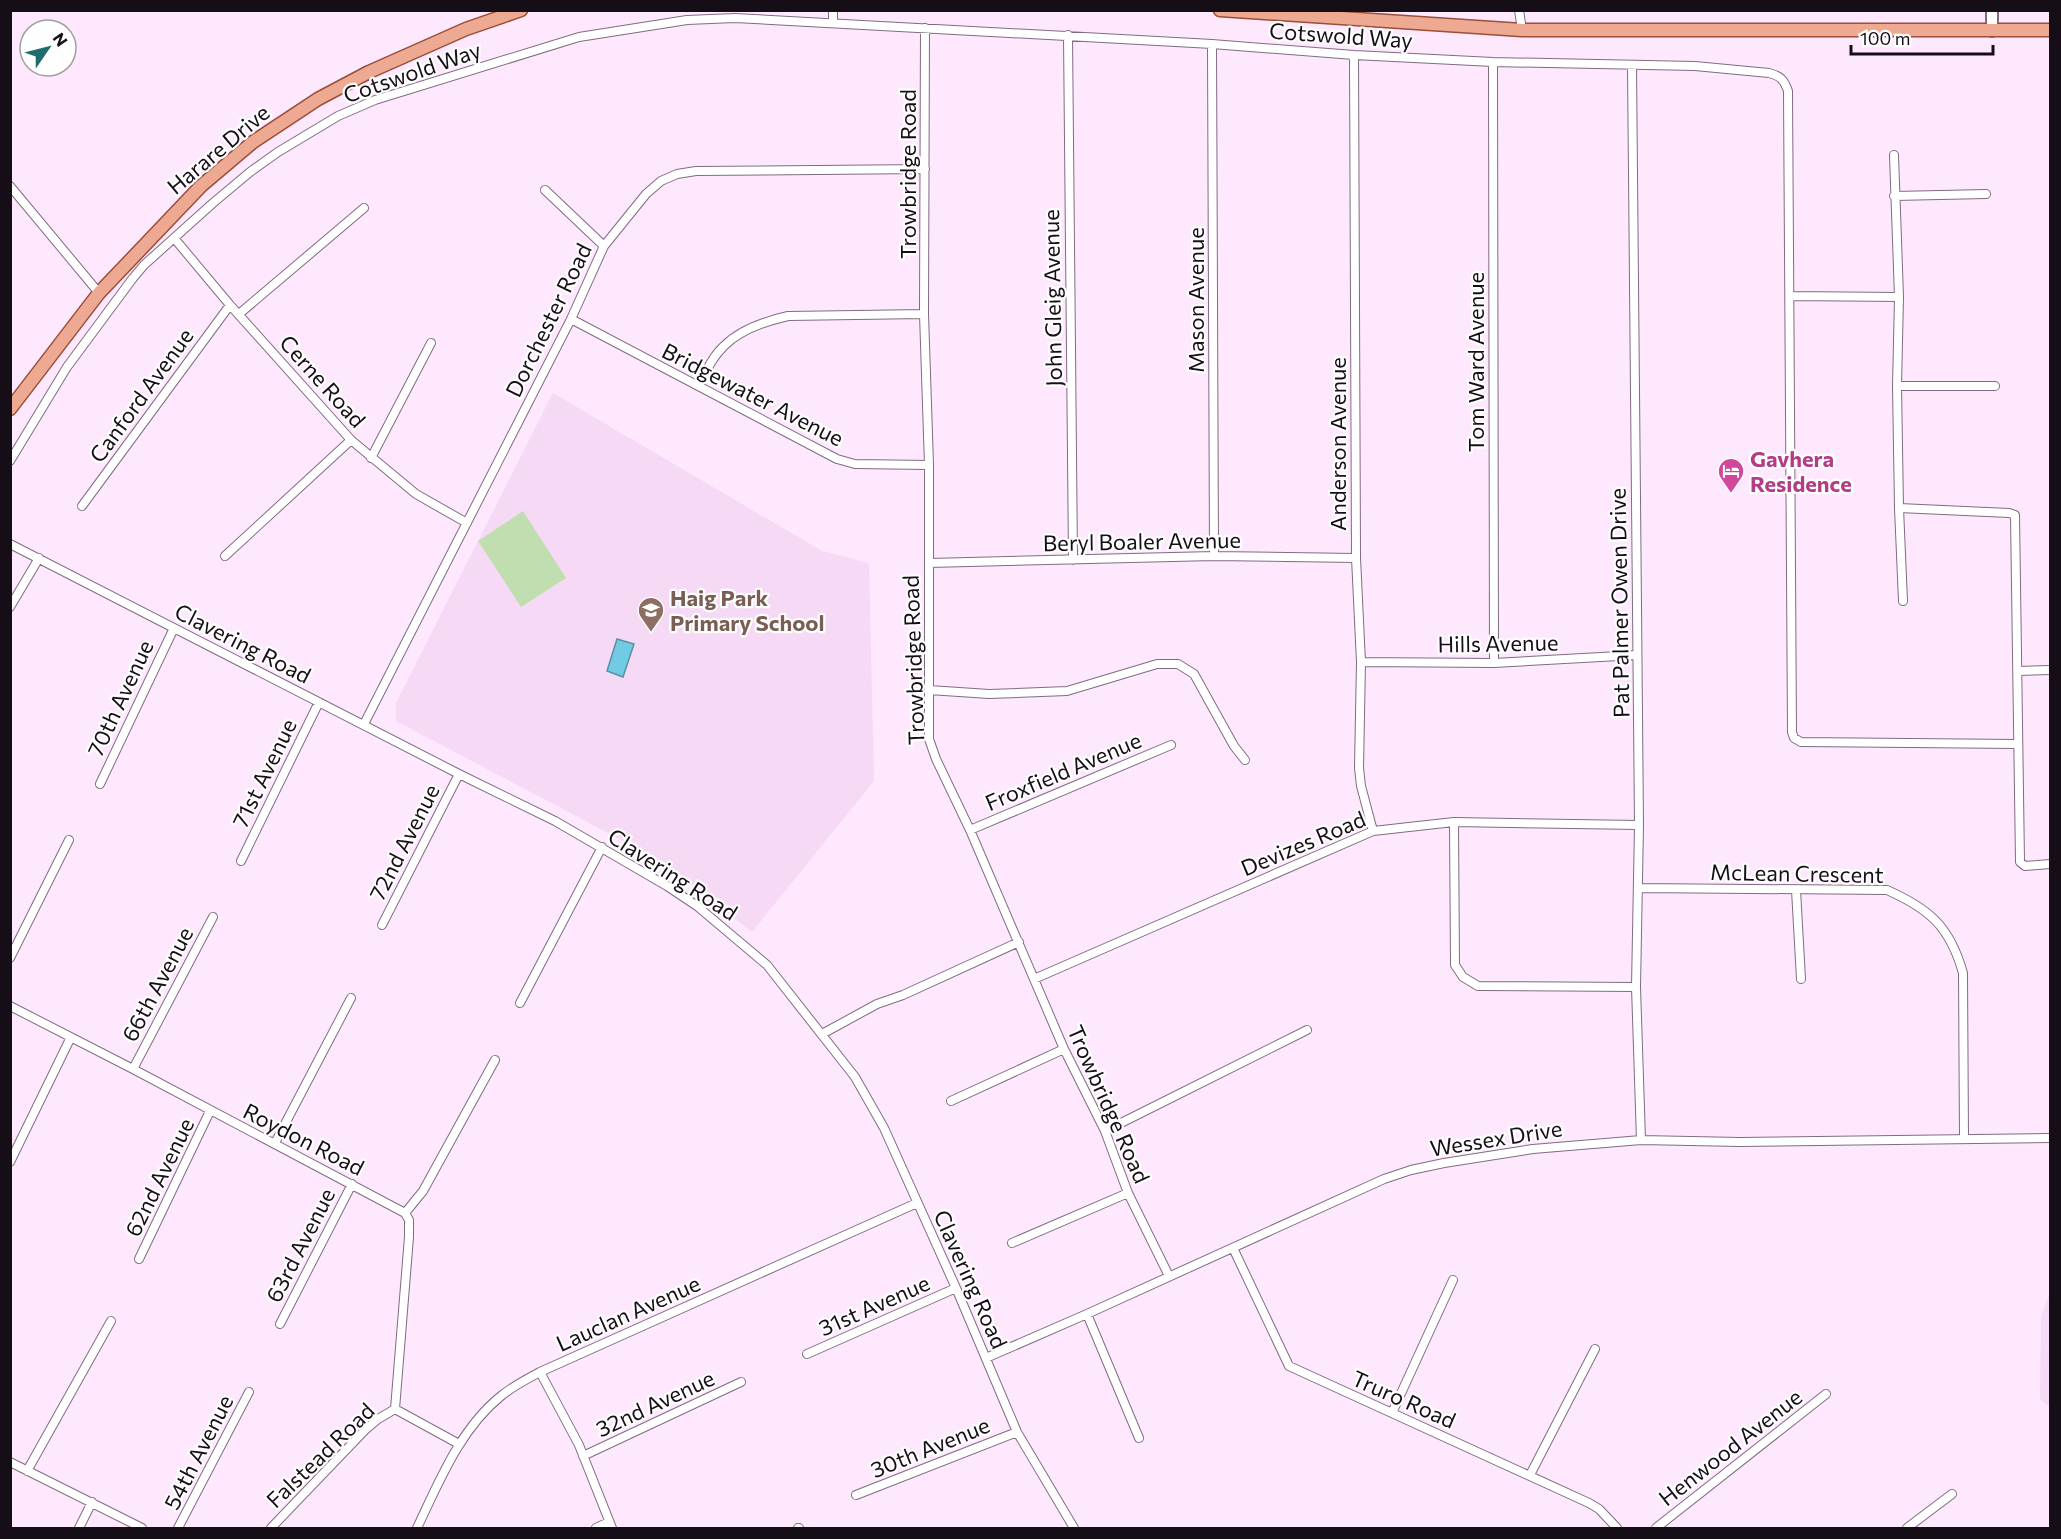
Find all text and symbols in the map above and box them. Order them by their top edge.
street label: Cotswold Way [1268,17,1414,53]
north arrow [18,18,78,78]
scale bar [1851,18,1994,56]
text: 100 m [1860,27,1910,49]
text: N [49,29,72,49]
street label: Cotswold Way [340,36,484,108]
street label: Trowbridge Road [894,89,921,259]
street label: Harare Drive [161,98,275,200]
street label: John Gleig Avenue [1037,209,1067,387]
street label: Mason Avenue [1182,227,1209,373]
street label: Dorchester Road [499,239,597,401]
street label: Tom Ward Avenue [1462,272,1489,452]
street label: Canford Avenue [83,323,199,467]
street label: Cerne Road [274,329,372,433]
street label: Bridgewater Avenue [658,337,848,451]
street label: Anderson Avenue [1324,357,1351,531]
place label: Gavhera Residence [1750,445,1852,497]
hotel icon: Gavhera Residence [1716,456,1746,494]
street label: Pat Palmer Owen Drive [1603,488,1635,718]
street label: Beryl Boaler Avenue [1043,526,1241,556]
street label: Trowbridge Road [897,575,929,745]
place label: Haig Park Primary School [670,584,825,636]
school or university icon: Haig Park Primary School [636,595,666,633]
street label: Clavering Road [170,597,316,689]
street label: Hills Avenue [1437,628,1559,658]
street label: 70th Avenue [81,636,159,760]
street label: 71st Avenue [226,714,302,832]
street label: Froxfield Avenue [981,726,1145,816]
street label: 72nd Avenue [363,779,445,905]
street label: Devizes Road [1237,805,1369,881]
street label: Clavering Road [603,822,743,926]
street label: McLean Crescent [1710,858,1884,888]
street label: 66th Avenue [116,922,198,1046]
street label: Trowbridge Road [1062,1021,1156,1187]
street label: Roydon Road [239,1097,369,1181]
street label: 62nd Avenue [119,1113,199,1241]
street label: Wessex Drive [1428,1114,1564,1162]
street label: 63rd Avenue [260,1183,340,1307]
street label: Clavering Road [928,1205,1014,1353]
street label: Lauclan Avenue [552,1269,704,1357]
street label: 31st Avenue [814,1269,934,1341]
street label: 32nd Avenue [591,1364,719,1442]
street label: Truro Road [1348,1364,1460,1434]
street label: Henwood Avenue [1653,1383,1807,1511]
street label: 54th Avenue [158,1390,238,1514]
street label: Falstead Road [260,1397,380,1513]
street label: 30th Avenue [866,1411,994,1483]

